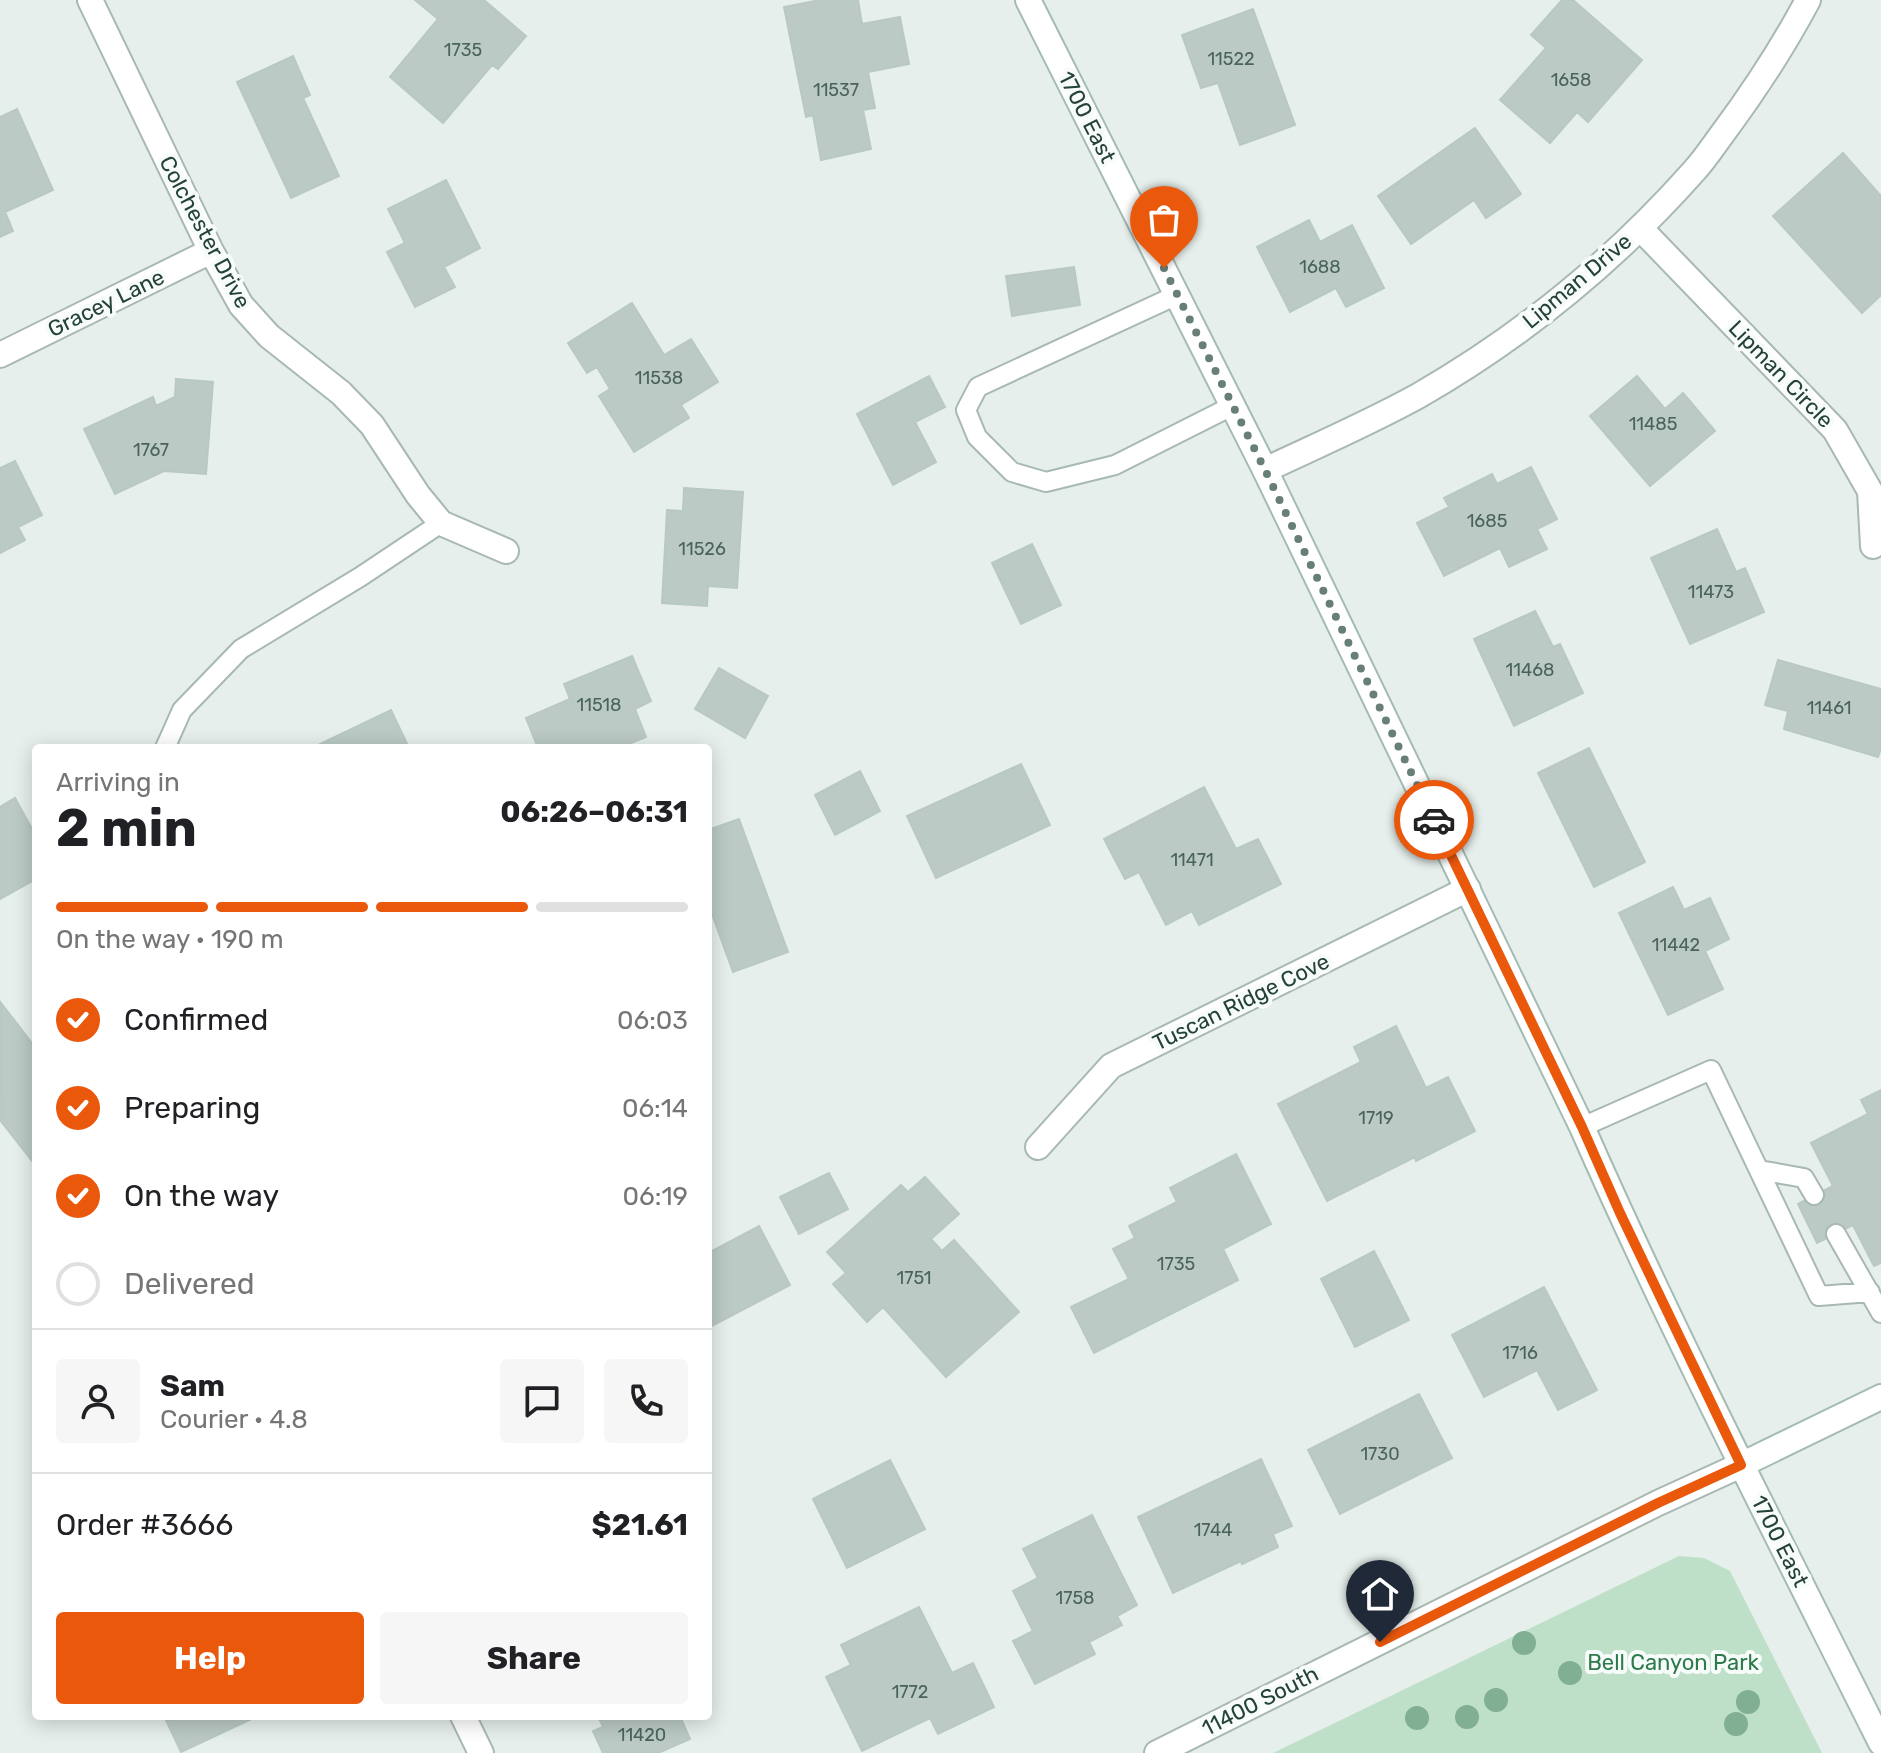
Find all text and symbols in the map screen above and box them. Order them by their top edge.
house number: 1735 [444,39,482,61]
house number: 11522 [1207,48,1255,70]
street label: 1700 East [1052,67,1122,168]
house number: 1658 [1551,69,1591,91]
house number: 11537 [813,79,859,101]
street label: Colchester Drive [153,151,257,313]
pin [1130,186,1198,268]
icon: bag [1142,198,1186,242]
street label: Lipman Drive [1517,228,1637,334]
house number: 1688 [1299,256,1341,278]
street label: Gracey Lane [43,263,169,343]
street label: Lipman Circle [1723,315,1839,433]
house number: 11538 [635,367,683,389]
house number: 11485 [1629,413,1677,435]
house number: 1767 [133,439,169,461]
house number: 1685 [1467,510,1507,532]
house number: 11526 [678,538,726,560]
house number: 11473 [1688,581,1734,603]
house number: 11468 [1506,659,1554,681]
house number: 11518 [577,694,621,716]
house number: 11461 [1807,697,1851,719]
text: Arriving in [56,767,180,798]
courier [1394,780,1474,860]
text: 06:26–06:31 [500,794,688,830]
text: 2 min [56,797,197,859]
icon: car [1412,798,1456,842]
house number: 11471 [1170,849,1214,871]
text: On the way · 190 m [56,924,284,955]
house number: 11442 [1652,934,1700,956]
street label: Tuscan Ridge Cove [1148,948,1334,1056]
icon: check [56,998,100,1042]
text: Confirmed [124,1002,268,1038]
text: 06:03 [617,1005,688,1036]
icon: check [56,1086,100,1130]
text: Preparing [124,1090,260,1126]
text: 06:14 [622,1093,688,1124]
house number: 1719 [1358,1107,1394,1129]
icon: check [56,1174,100,1218]
text: On the way [124,1178,279,1214]
text: 06:19 [623,1181,688,1212]
house number: 1735 [1157,1253,1195,1275]
text: Delivered [124,1266,255,1302]
house number: 1751 [896,1267,932,1289]
house number: 1716 [1502,1342,1538,1364]
button: person [56,1359,140,1443]
button: chat [500,1359,584,1443]
button: phone [604,1359,688,1443]
text: Sam [160,1368,225,1404]
text: Courier · 4.8 [160,1404,308,1435]
house number: 1730 [1360,1443,1400,1465]
street label: 1700 East [1745,1491,1815,1592]
text: Order #3666 [56,1507,233,1543]
text: $21.61 [591,1507,688,1543]
house number: 1744 [1194,1519,1232,1541]
pin [1346,1560,1414,1642]
icon: home [1358,1572,1402,1616]
house number: 1758 [1055,1587,1095,1609]
button: Help [56,1612,364,1704]
button: Share [380,1612,688,1704]
park label: Bell Canyon Park [1587,1649,1760,1676]
street label: 11400 South [1197,1660,1323,1742]
house number: 1772 [892,1681,928,1703]
house number: 11420 [618,1724,666,1746]

